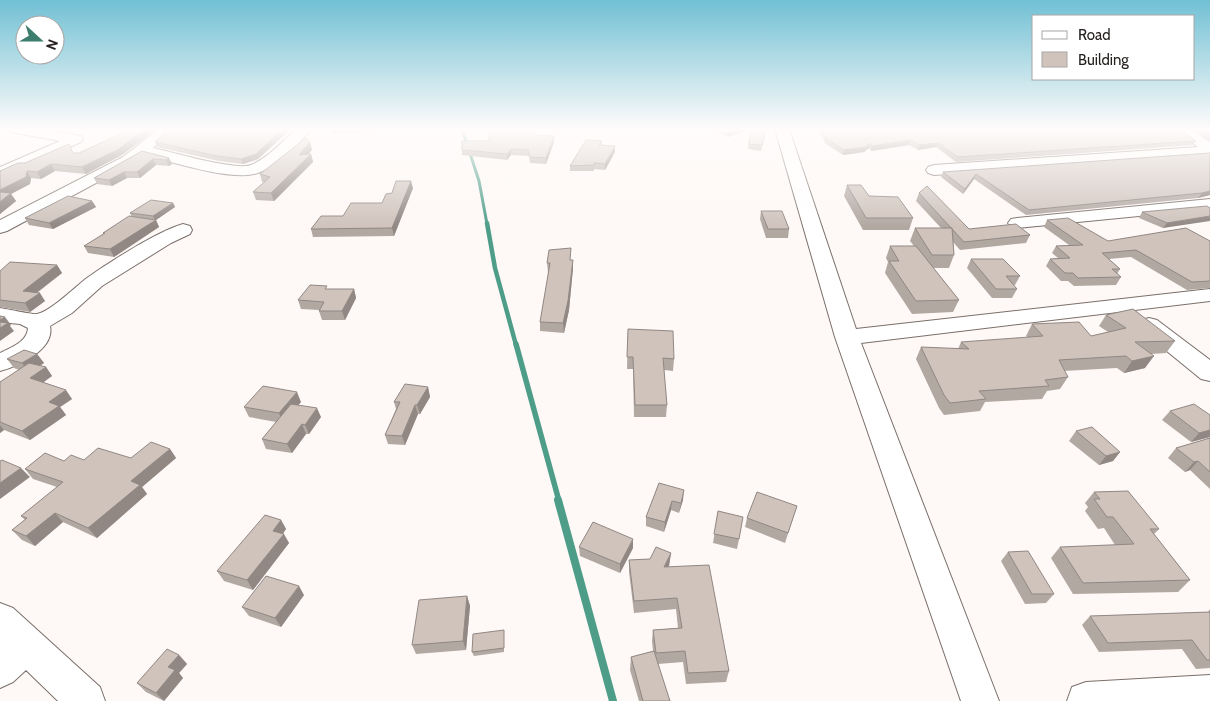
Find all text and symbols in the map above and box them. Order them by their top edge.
north arrow [15,15,65,65]
legend [1032,15,1195,80]
text: Road [1078,26,1111,44]
text: N [42,37,62,53]
text: Building [1078,51,1129,69]

